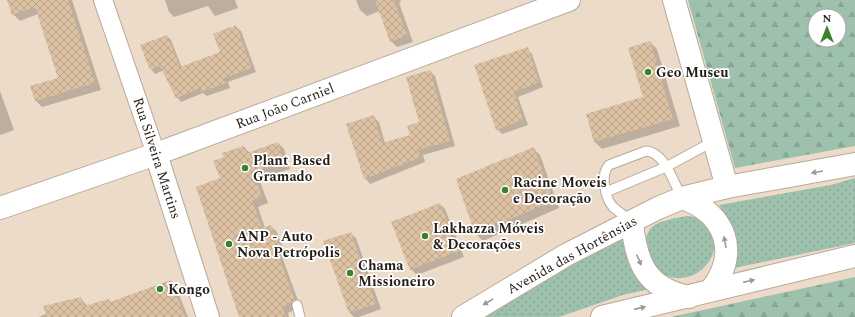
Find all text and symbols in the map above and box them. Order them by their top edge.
north arrow [807,8,847,48]
text: N [823,10,832,27]
place label: Geo Museu [656,62,729,83]
marker: Geo Museu [643,67,653,77]
street label: Rua João Carniel [233,78,337,134]
street label: Rua Silveira Martins [127,95,187,221]
place label: Plant Based Gramado [253,150,331,187]
marker: Plant Based Gramado [240,163,250,173]
one-way arrow [811,169,823,175]
place label: Racine Moveis e Decoração [513,172,607,209]
marker: Racine Moveis e Decoração [500,185,510,195]
street label: Avenida das Hortênsias [503,210,641,300]
place label: Lakhazza Móveis & Decorações [433,218,544,255]
place label: ANP - Auto Nova Petrópolis [237,226,340,263]
marker: Lakhazza Móveis & Decorações [420,231,430,241]
one-way arrow [721,235,727,248]
marker: ANP - Auto Nova Petrópolis [224,239,234,249]
one-way arrow [636,254,642,266]
place label: Chama Missioneiro [358,255,435,292]
marker: Chama Missioneiro [345,268,355,278]
one-way arrow [742,278,755,284]
place label: Kongo [168,279,210,300]
marker: Kongo [155,284,165,294]
one-way arrow [482,299,494,306]
one-way arrow [634,304,646,310]

